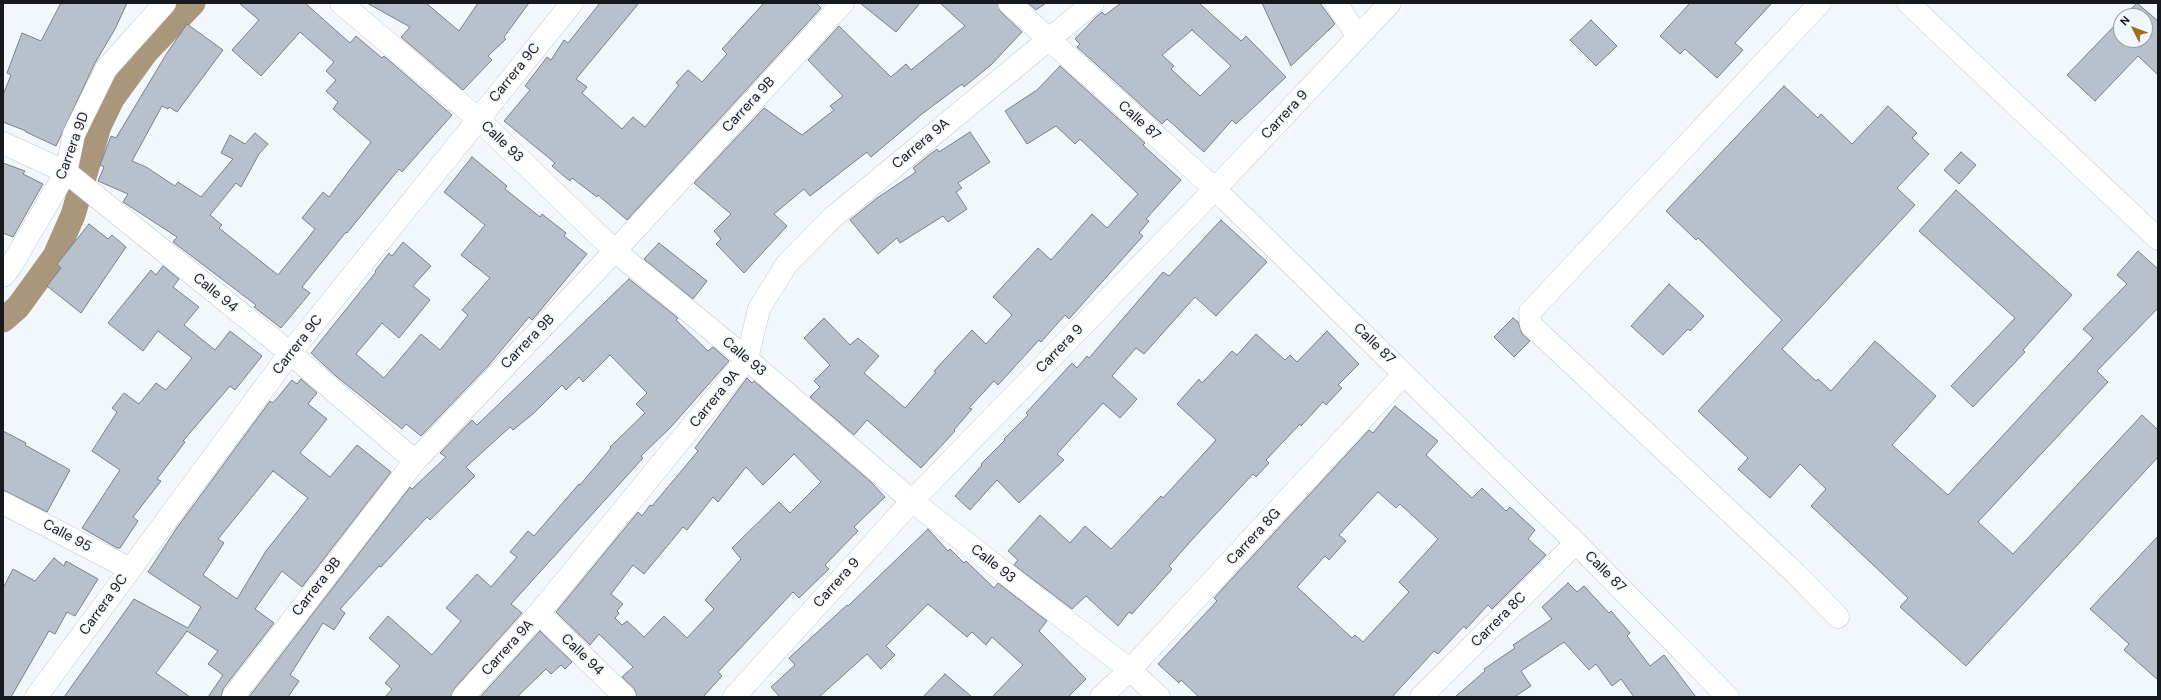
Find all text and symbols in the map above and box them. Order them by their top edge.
north arrow [2113,8,2153,48]
text: N [2117,13,2133,28]
street label: Carrera 9C [486,40,544,106]
street label: Carrera 9B [719,74,779,136]
street label: Carrera 9 [1258,87,1312,143]
street label: Calle 87 [1114,98,1164,144]
street label: Carrera 9D [53,110,93,182]
street label: Carrera 9A [889,115,953,173]
street label: Calle 93 [477,118,527,166]
street label: Calle 94 [189,270,241,316]
street label: Carrera 9B [498,311,558,373]
street label: Carrera 9C [270,312,326,378]
street label: Calle 87 [1350,320,1398,368]
street label: Carrera 9 [1033,321,1087,377]
street label: Calle 93 [719,334,769,380]
street label: Carrera 9A [687,367,743,431]
street label: Carrera 8G [1224,505,1284,569]
street label: Calle 95 [40,516,94,556]
street label: Calle 93 [967,541,1019,587]
street label: Calle 87 [1581,548,1629,596]
street label: Carrera 9B [289,554,345,620]
street label: Carrera 9 [810,555,864,611]
street label: Carrera 9C [76,571,132,639]
street label: Carrera 8C [1468,589,1530,651]
street label: Carrera 9A [478,617,538,679]
street label: Calle 94 [557,631,607,679]

